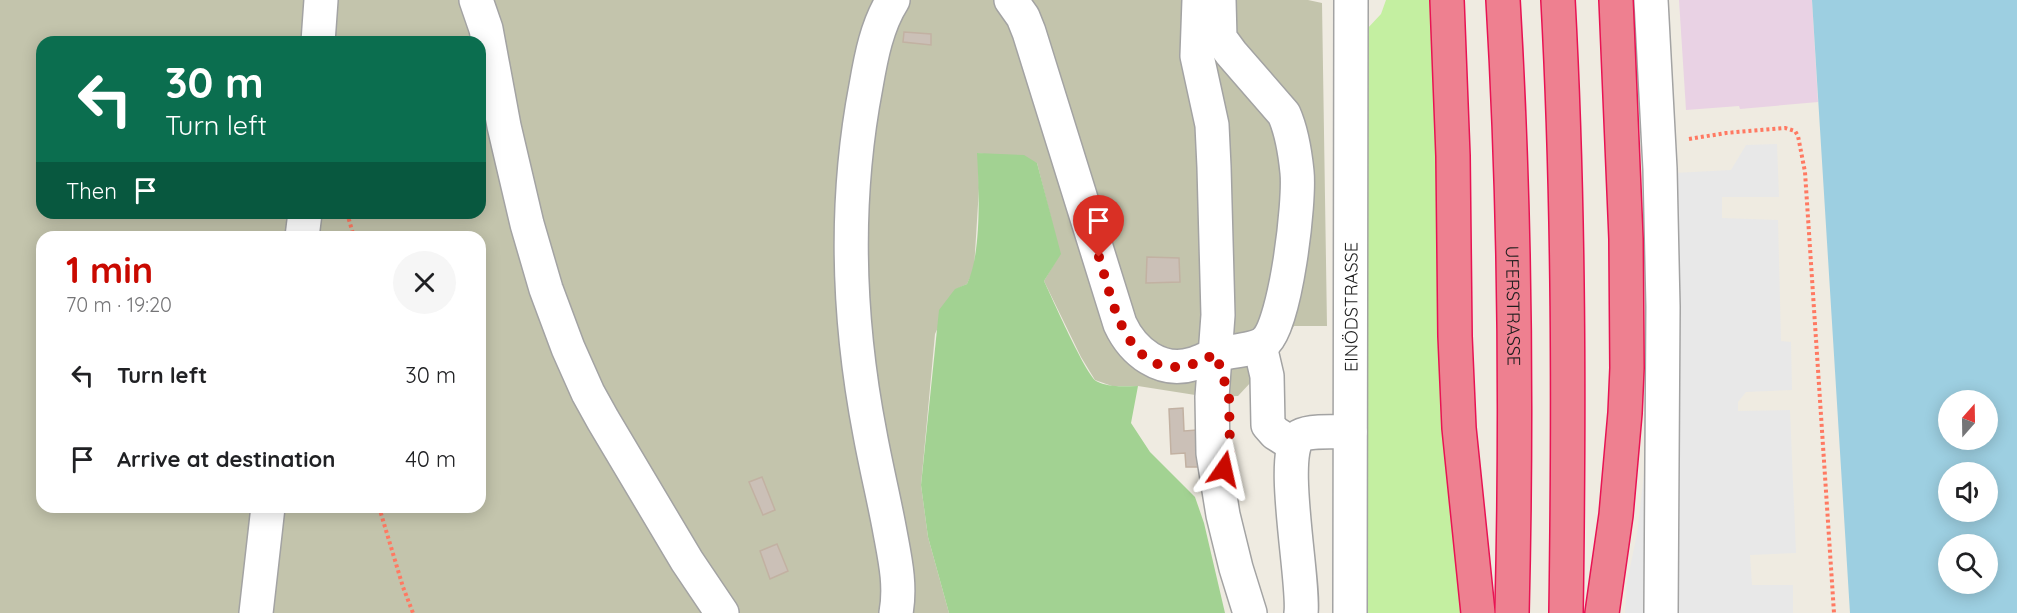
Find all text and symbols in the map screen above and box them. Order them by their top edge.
text: 30 m [165,56,264,109]
icon: left [66,60,144,138]
text: Turn left [165,108,267,142]
icon: arrive [129,174,162,207]
text: Then [66,177,117,205]
pin [1073,195,1124,257]
icon: arrive [1082,204,1115,237]
street label: EINÖDSTRASSE [1339,242,1362,372]
street label: UFERSTRASSE [1501,245,1526,366]
text: 1 min [66,247,153,292]
button: close [393,251,456,314]
text: 70 m · 19:20 [66,292,172,317]
icon: left [66,359,99,392]
text: Turn left [117,361,207,389]
text: 30 m [405,361,456,389]
north arrow [1938,390,1998,450]
map controls [1938,390,1998,594]
position arrow [1192,437,1256,501]
icon: arrive [66,443,99,476]
text: Arrive at destination [117,445,335,473]
text: 40 m [405,445,456,473]
button: sound [1938,462,1998,522]
button: search [1938,534,1998,594]

